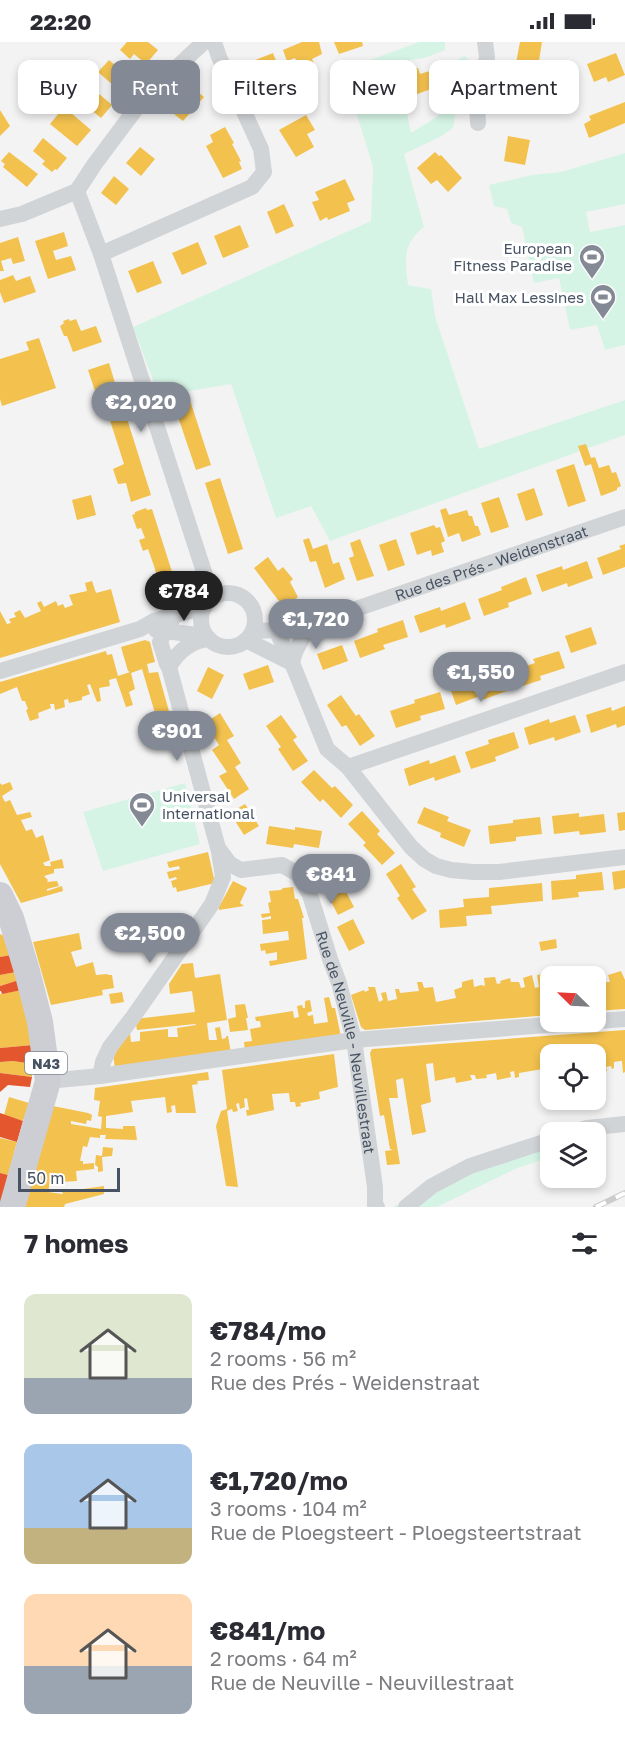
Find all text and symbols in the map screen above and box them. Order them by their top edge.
text: 22:20 [30,8,92,35]
chip: Buy [18,60,99,114]
chip: Rent [111,60,200,114]
chip: Filters [212,60,318,114]
chip: New [330,60,417,114]
chip: Apartment [429,60,579,114]
place label: European Fitness Paradise [453,239,572,274]
sports icon: European Fitness Paradise [577,242,607,280]
sports icon: Hall Max Lessines [588,282,618,320]
place label: Hall Max Lessines [455,288,584,306]
pin: €2,020 [92,382,190,433]
text: €2,020 [106,389,176,413]
street label: Rue des Prés - Weidenstraat [392,521,590,604]
pin: €784 [148,571,220,622]
text: €784 [159,578,209,602]
pin: €1,720 [267,599,365,650]
text: €1,720 [283,606,349,630]
pin: €1,550 [432,652,530,703]
text: €1,550 [447,659,515,683]
pin: €901 [141,711,213,762]
text: €901 [152,718,202,742]
place label: Universal international [162,787,255,822]
sports icon: Universal international [127,790,157,828]
pin: €841 [295,854,367,905]
text: €841 [306,861,356,885]
pin: €2,500 [101,913,199,964]
text: €2,500 [115,920,185,944]
street label: Rue de Neuville - Neuvillestraat [313,928,379,1155]
north arrow [540,966,606,1032]
map controls [540,966,606,1188]
button: locate [540,1044,606,1110]
road number: N43 [25,1052,67,1074]
button: layers [540,1122,606,1188]
scale bar [18,1165,120,1192]
text: 50 m [27,1168,64,1188]
icon: filters [568,1227,601,1260]
text: 7 homes [24,1228,129,1259]
text: €784/mo [210,1315,326,1346]
icon: home [72,1318,144,1390]
text: 2 rooms · 56 m² [210,1346,356,1370]
text: Rue des Prés - Weidenstraat [210,1370,480,1394]
text: €1,720/mo [210,1465,348,1496]
icon: home [72,1468,144,1540]
text: 3 rooms · 104 m² [210,1496,367,1520]
text: Rue de Ploegsteert - Ploegsteertstraat [210,1520,581,1544]
text: €841/mo [210,1615,325,1646]
icon: home [72,1618,144,1690]
text: 2 rooms · 64 m² [210,1646,357,1670]
text: Rue de Neuville - Neuvillestraat [210,1670,514,1694]

